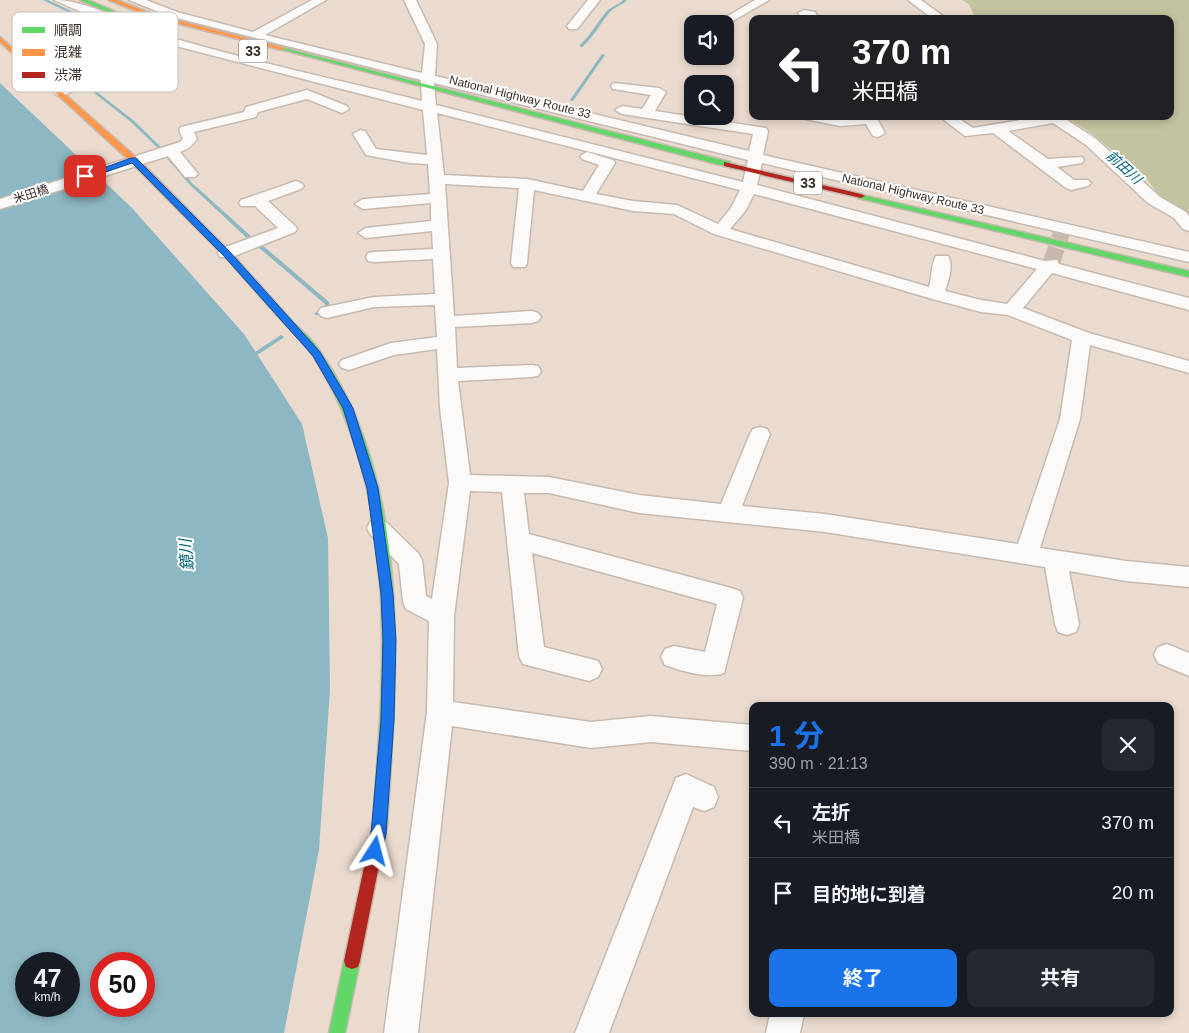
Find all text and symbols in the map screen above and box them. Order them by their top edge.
legend [12,12,178,92]
map controls [684,15,734,125]
button: sound [684,15,734,65]
text: 順調 [54,22,82,38]
text: 370 m [852,32,951,71]
icon: left [769,35,834,100]
road number: 33 [239,40,267,62]
text: 混雑 [54,44,82,60]
text: 渋滞 [54,67,82,83]
street label: National Highway Route 33 [448,73,593,121]
button: search [684,75,734,125]
text: 米田橋 [852,79,918,104]
water label: 前田川 [1103,147,1146,188]
pin [64,155,106,197]
icon: arrive [71,162,99,190]
street label: National Highway Route 33 [841,171,986,217]
road number: 33 [794,172,822,194]
street label: 米田橋 [12,182,50,206]
water label: 鏡川 [176,536,196,572]
text: 1 分 [769,719,824,752]
button: close [1102,719,1154,771]
text: 390 m · 21:13 [769,755,868,772]
text: 左折 [812,802,850,823]
icon: left [769,809,797,837]
text: 370 m [1101,812,1154,833]
position arrow [348,824,400,876]
text: 米田橋 [812,829,860,846]
icon: arrive [769,879,797,907]
text: 20 m [1112,882,1154,903]
text: 目的地に到着 [812,884,926,905]
button: 終了 [769,949,957,1007]
button: 共有 [967,949,1154,1007]
speed limit sign: 50 [90,952,155,1017]
text: 47 [34,964,61,992]
text: km/h [34,990,61,1004]

